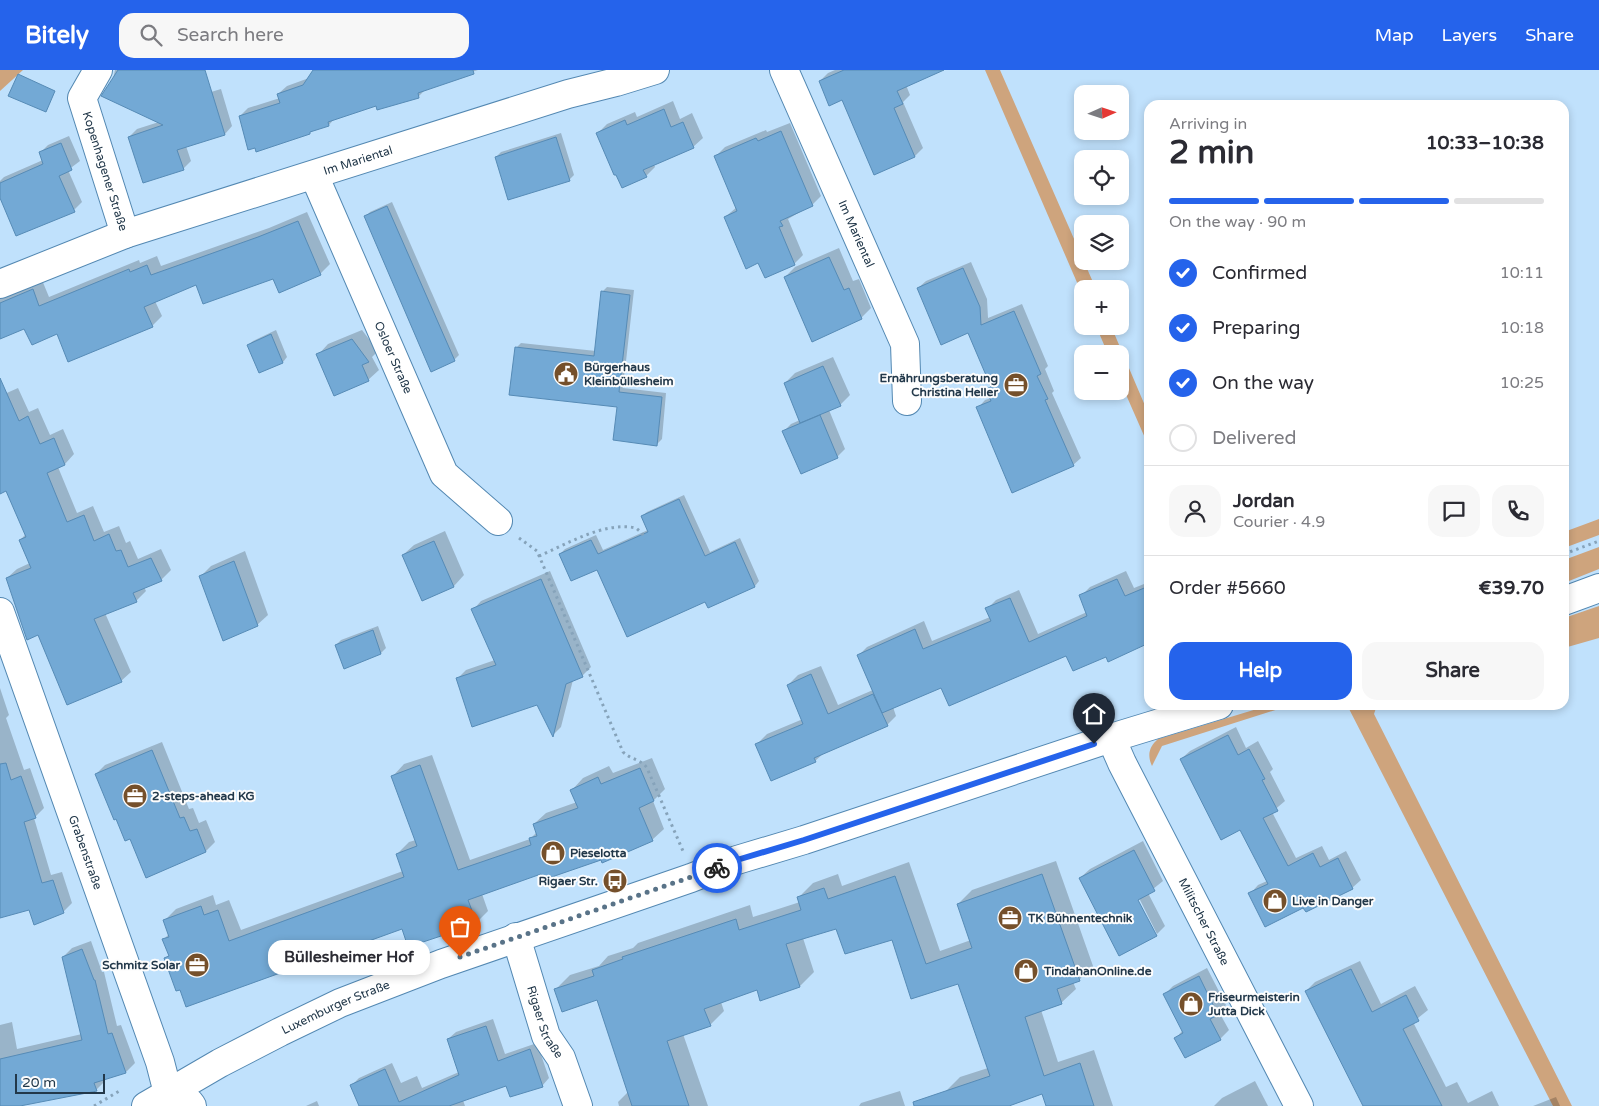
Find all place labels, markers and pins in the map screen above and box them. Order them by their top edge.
place label: Bürgerhaus Kleinbüllesheim [584,360,674,388]
public building icon: Bürgerhaus Kleinbüllesheim [553,361,579,387]
place label: Ernährungsberatung Christina Heller [880,371,998,399]
office icon: Ernährungsberatung Christina Heller [1003,372,1029,398]
pin [1073,693,1115,744]
office icon: 2-steps-ahead KG [122,783,148,809]
place label: 2-steps-ahead KG [152,789,255,804]
shop icon: Pieselotta [540,840,566,866]
place label: Pieselotta [570,846,627,860]
bus stop icon: Rigaer Str. [602,868,628,894]
place label: Rigaer Str. [539,874,598,889]
shop icon: Live in Danger [1262,888,1288,914]
place label: Live in Danger [1292,894,1374,909]
office icon: TK Bühnentechnik [997,905,1023,931]
pin [439,906,481,957]
place label: TK Bühnentechnik [1027,911,1133,925]
callout: Büllesheimer Hof [268,940,430,974]
office icon: Schmitz Solar [184,952,210,978]
place label: Schmitz Solar [102,958,180,972]
shop icon: TindahanOnline.de [1013,958,1039,984]
place label: TindahanOnline.de [1043,964,1152,978]
place label: Friseurmeisterin Jutta Dick [1207,990,1300,1018]
shop icon: Friseurmeisterin Jutta Dick [1178,991,1204,1017]

